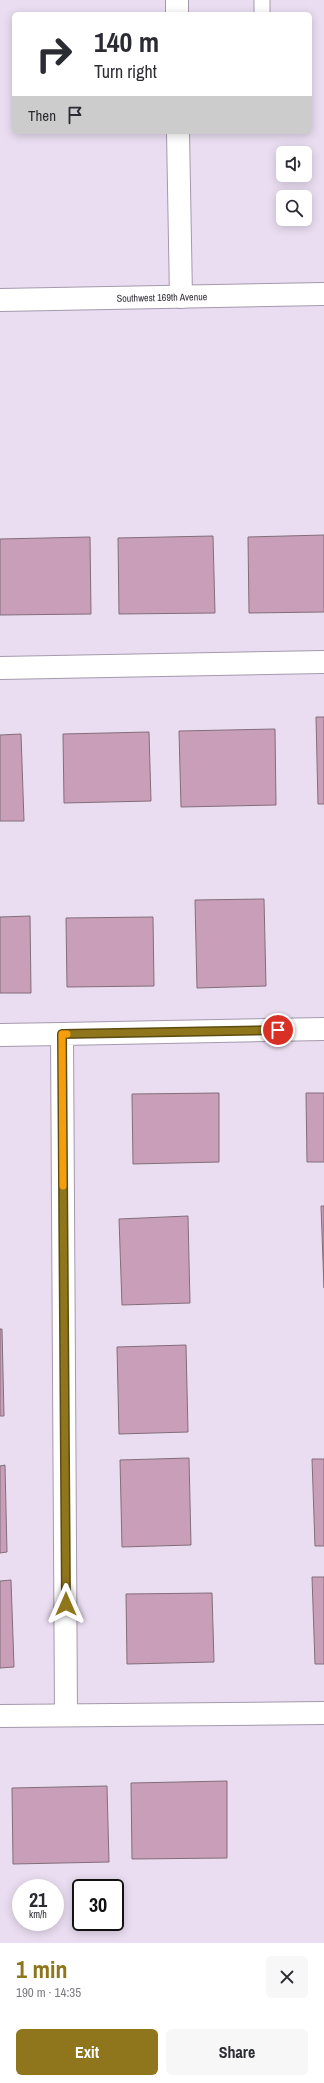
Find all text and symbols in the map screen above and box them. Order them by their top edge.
text: 140 m [94,23,159,61]
icon: right [28,28,80,80]
text: Turn right [94,59,157,84]
icon: arrive [64,104,86,126]
text: Then [28,105,56,126]
map controls [276,146,312,226]
button: sound [276,146,312,182]
button: search [276,190,312,226]
street label: Southwest 169th Avenue [117,290,208,304]
pin [261,1013,295,1047]
icon: arrive [267,1019,289,1041]
position arrow [45,1583,87,1625]
speed limit sign: 30 [72,1879,124,1931]
text: 21 [29,1886,47,1913]
text: km/h [29,1908,47,1921]
text: 1 min [16,1953,67,1985]
button: close [266,1956,308,1998]
text: 190 m · 14:35 [16,1984,81,2001]
button: Exit [16,2029,158,2075]
button: Share [166,2029,308,2075]

